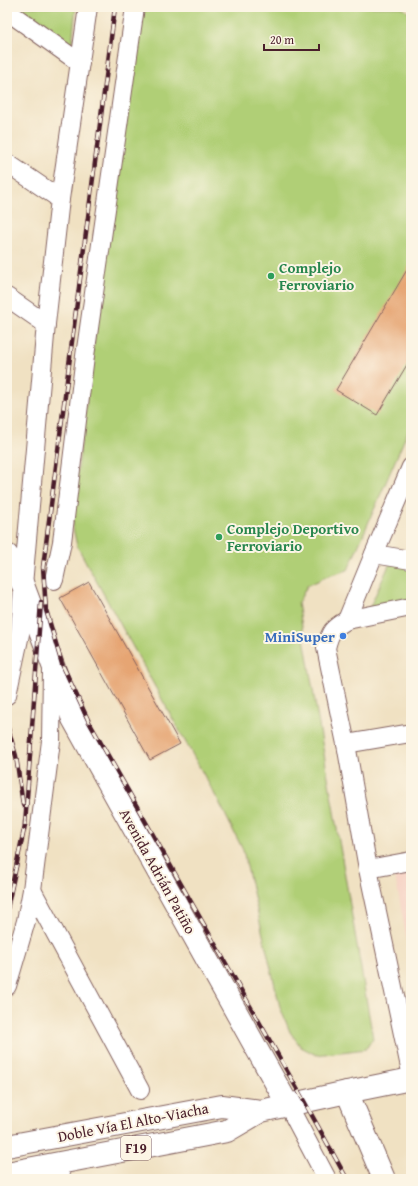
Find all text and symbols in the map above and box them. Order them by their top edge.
scale bar [264,26,319,52]
text: 20 m [270,31,294,48]
place label: Complejo Ferroviario [279,257,354,295]
marker: Complejo Ferroviario [266,271,276,281]
place label: Complejo Deportivo Ferroviario [227,518,359,556]
marker: Complejo Deportivo Ferroviario [214,532,224,542]
place label: MiniSuper [265,626,335,647]
marker: MiniSuper [338,631,348,641]
street label: Avenida Adrián Patiño [115,804,201,938]
street label: Doble Vía El Alto-Viacha [56,1097,210,1147]
road number: F19 [121,1136,151,1160]

